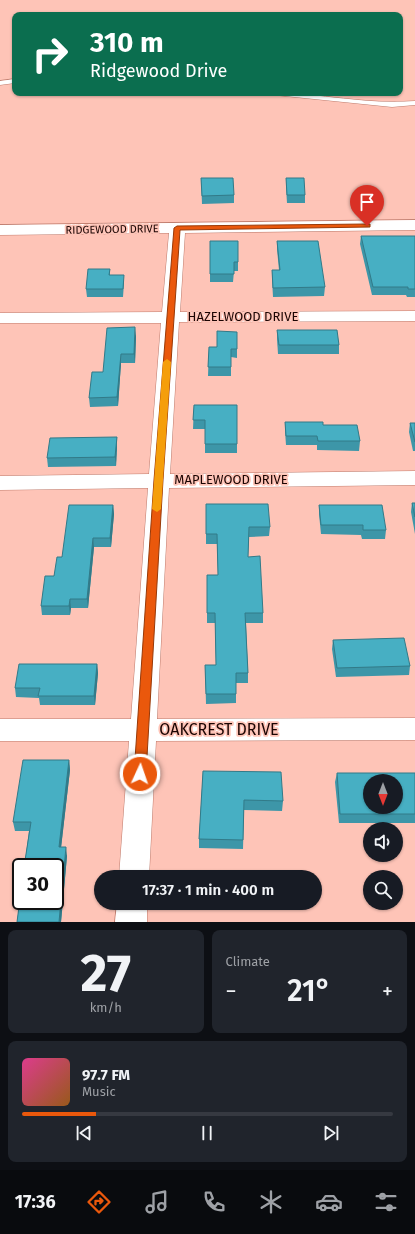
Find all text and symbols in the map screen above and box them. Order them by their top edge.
text: 310 m [90,26,164,59]
icon: right [24,28,76,80]
text: Ridgewood Drive [90,60,227,82]
pin [350,185,384,226]
icon: arrive [356,191,378,213]
street label: RIDGEWOOD DRIVE [65,222,159,237]
street label: HAZELWOOD DRIVE [188,309,298,324]
street label: MAPLEWOOD DRIVE [174,472,288,487]
street label: OAKCREST DRIVE [159,720,279,739]
position arrow [119,753,161,795]
north arrow [363,774,403,814]
map controls [363,774,403,910]
button: sound [363,822,403,862]
speed limit sign: 30 [12,858,64,910]
button: search [363,870,403,910]
text: 17:37 · 1 min · 400 m [142,881,274,899]
text: 27 [80,942,131,1005]
text: Climate [226,954,270,969]
text: 21° [287,973,331,1009]
text: − [226,978,237,1005]
text: + [382,978,393,1005]
text: km/h [90,1000,122,1015]
text: 97.7 FM [82,1066,130,1084]
text: Music [82,1084,116,1099]
icon: previous [73,1122,95,1144]
icon: pause [196,1122,218,1144]
icon: next [320,1122,342,1144]
icon: directions [85,1188,113,1216]
icon: music [143,1188,171,1216]
icon: phone [200,1188,228,1216]
icon: climate [257,1188,285,1216]
icon: car [315,1188,343,1216]
icon: filters [372,1188,400,1216]
text: 17:36 [15,1191,56,1213]

